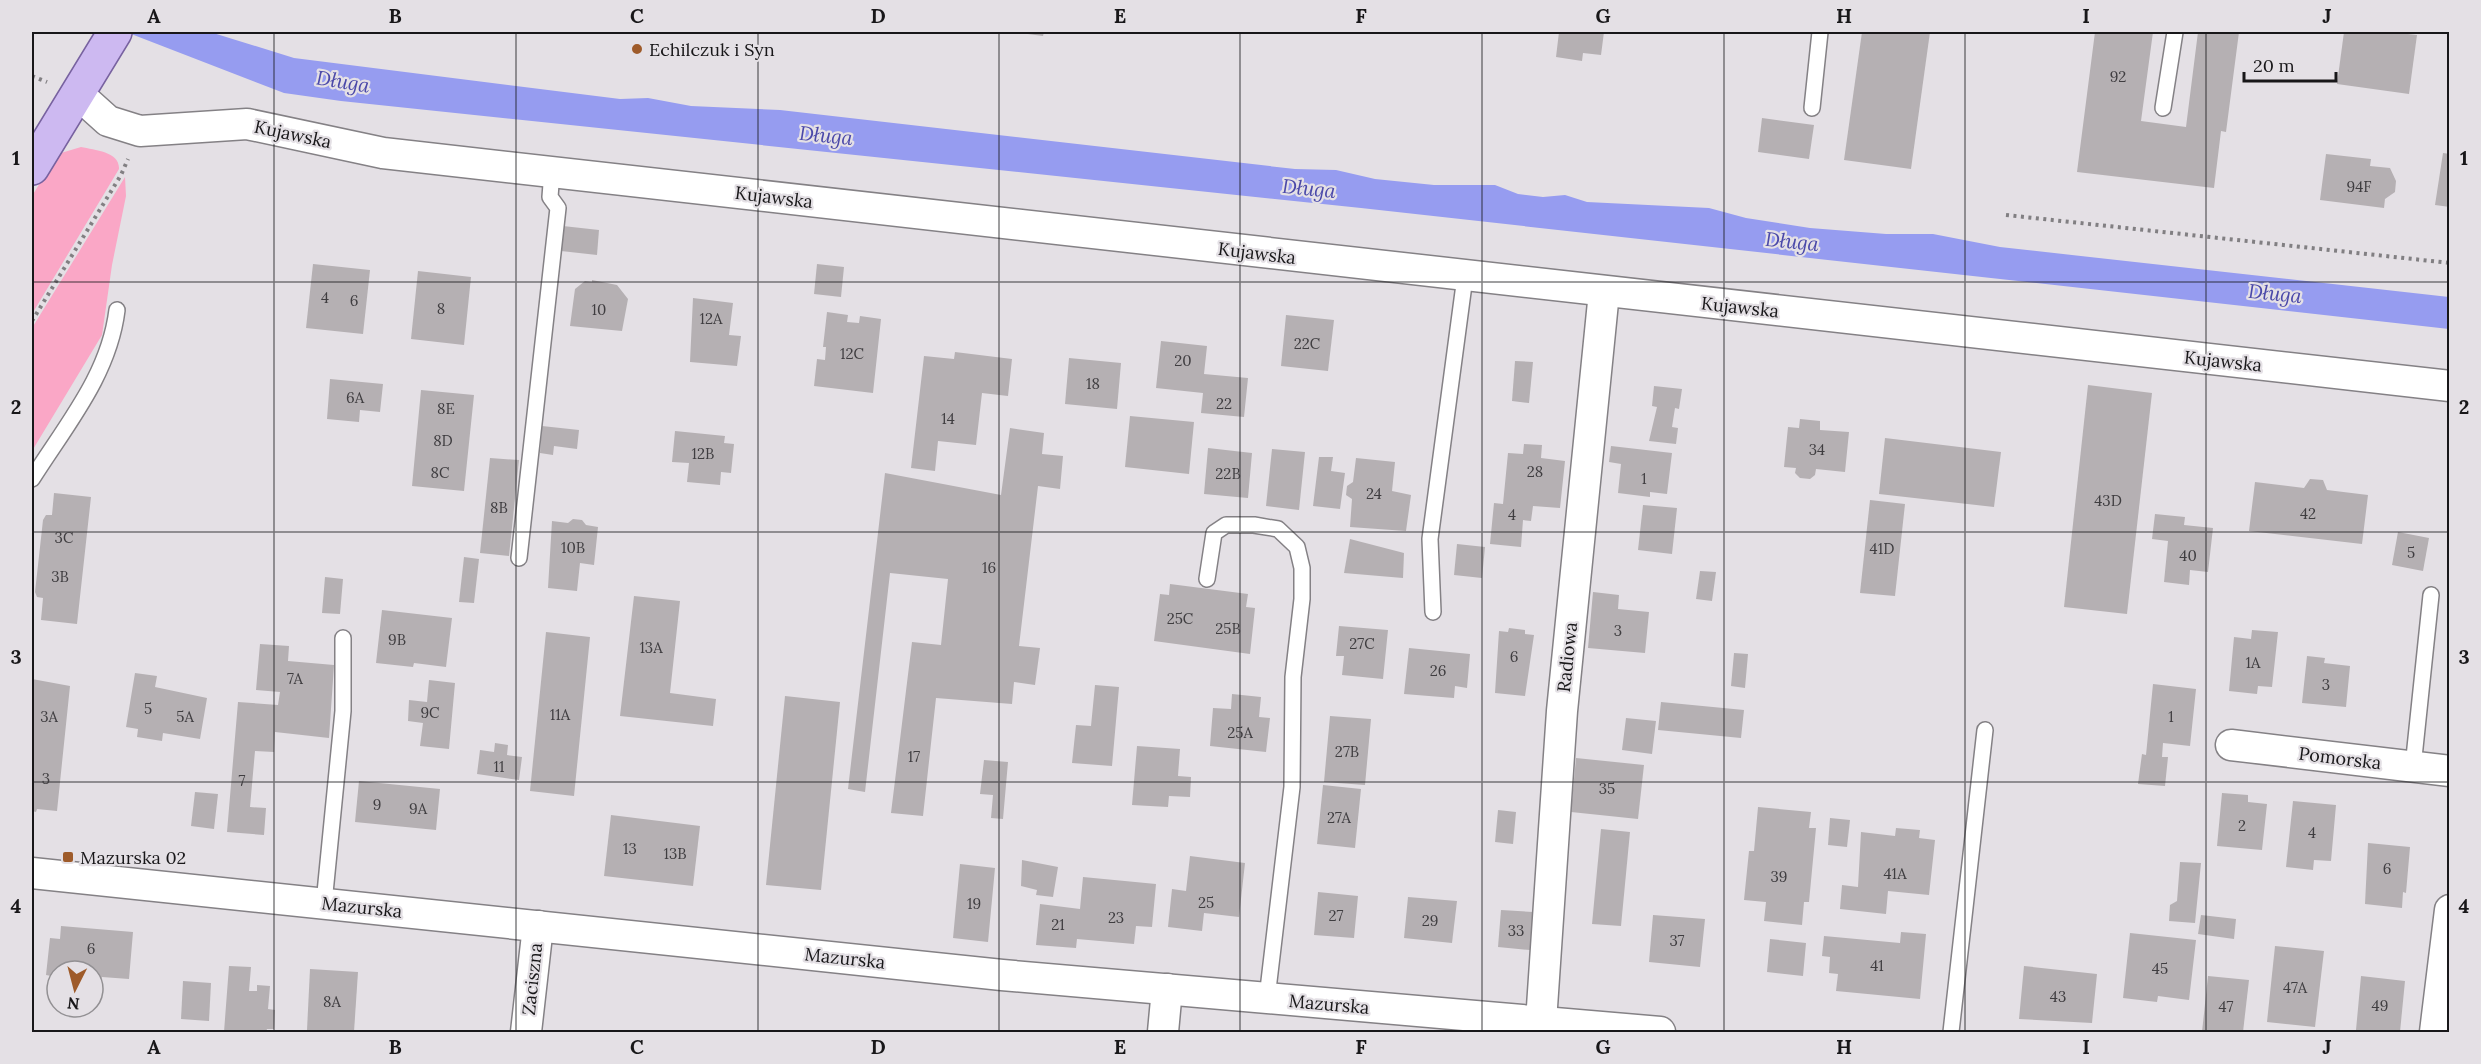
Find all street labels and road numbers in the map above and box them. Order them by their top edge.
street label: Kujawska [252,115,334,153]
street label: Kujawska [734,181,814,213]
street label: Kujawska [1217,237,1297,269]
street label: Kujawska [1700,291,1780,323]
street label: Kujawska [2183,345,2263,377]
street label: Radiowa [1552,621,1582,693]
street label: Pomorska [2297,742,2383,774]
street label: Mazurska [321,891,403,923]
street label: Zaciszna [517,942,547,1016]
street label: Mazurska [804,942,886,974]
street label: Mazurska [1288,989,1370,1019]

